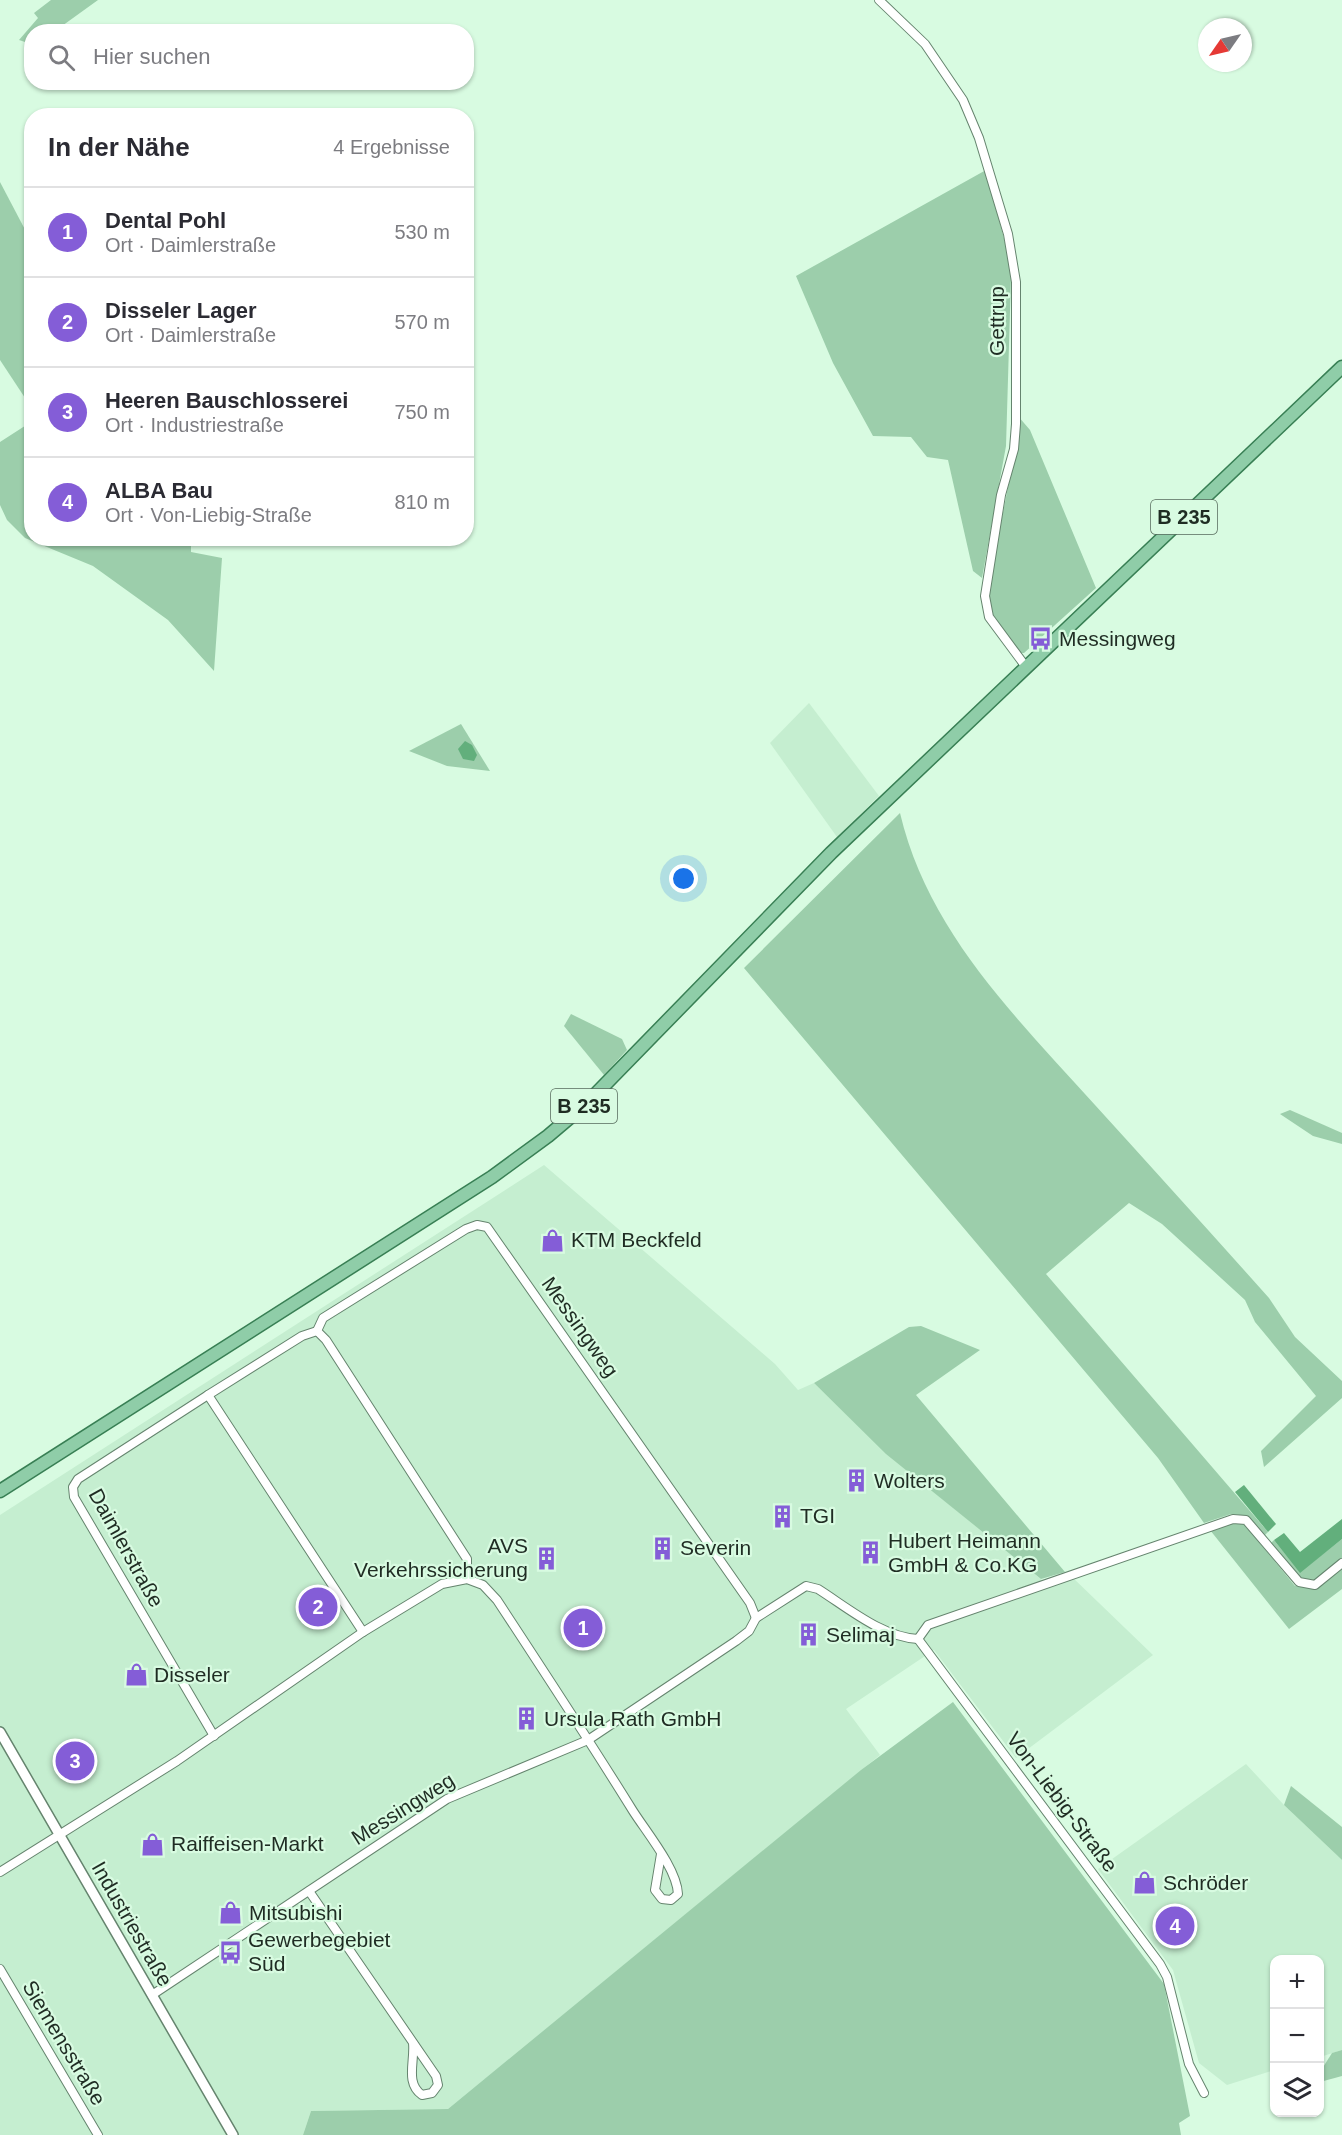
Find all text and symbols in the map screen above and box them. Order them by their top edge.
north arrow [1198,18,1252,72]
search box [24,24,474,90]
icon: search [45,41,78,74]
text: Hier suchen [93,44,210,69]
text: In der Nähe [48,132,190,162]
text: 4 Ergebnisse [333,136,450,158]
text: Dental Pohl [105,208,226,233]
text: 1 [62,221,73,243]
text: 530 m [394,221,450,243]
text: Ort · Daimlerstraße [105,234,276,256]
street label: Gettrup [985,286,1008,356]
text: Disseler Lager [105,298,257,323]
text: 2 [62,311,73,333]
text: 570 m [394,311,450,333]
text: Ort · Daimlerstraße [105,324,276,346]
text: Heeren Bauschlosserei [105,388,348,413]
text: 3 [62,401,73,423]
text: 750 m [394,401,450,423]
text: Ort · Industriestraße [105,414,284,436]
text: ALBA Bau [105,478,213,503]
text: 4 [62,491,73,513]
text: 810 m [394,491,450,513]
road number: B 235 [1151,500,1217,534]
text: Ort · Von-Liebig-Straße [105,504,312,526]
bus stop icon: Messingweg [1028,626,1054,652]
place label: Messingweg [1059,627,1176,650]
your location [669,864,698,893]
road number: B 235 [551,1089,617,1123]
shop icon: KTM Beckfeld [540,1227,566,1253]
place label: KTM Beckfeld [571,1228,702,1251]
street label: Messingweg [538,1272,623,1381]
building icon: Wolters [843,1468,869,1494]
place label: Wolters [874,1469,945,1492]
street label: Daimlerstraße [84,1485,168,1611]
building icon: TGI [769,1503,795,1529]
place label: TGI [800,1504,835,1527]
place label: Hubert Heimann GmbH & Co.KG [888,1529,1041,1576]
place label: AVS Verkehrssicherung [354,1534,528,1581]
building icon: Severin [649,1535,675,1561]
place label: Severin [680,1536,751,1559]
building icon: Hubert Heimann GmbH & Co.KG [857,1540,883,1566]
building icon: AVS Verkehrssicherung [533,1545,559,1571]
pin: 2 [298,1584,338,1630]
pin: 1 [564,1606,602,1650]
building icon: Selimaj [795,1622,821,1648]
place label: Selimaj [826,1623,895,1646]
shop icon: Disseler [123,1662,149,1688]
place label: Disseler [154,1663,230,1686]
building icon: Ursula Rath GmbH [513,1706,539,1732]
place label: Ursula Rath GmbH [544,1707,721,1730]
street label: Von-Liebig-Straße [1002,1727,1123,1876]
pin: 3 [56,1738,94,1784]
street label: Messingweg [347,1768,458,1849]
shop icon: Raiffeisen-Markt [140,1831,166,1857]
place label: Raiffeisen-Markt [171,1832,324,1855]
street label: Industriestraße [87,1857,177,1990]
shop icon: Schröder [1132,1870,1158,1896]
place label: Schröder [1163,1871,1248,1894]
shop icon: Mitsubishi [218,1900,244,1926]
place label: Mitsubishi [249,1901,342,1924]
pin: 4 [1156,1904,1194,1948]
place label: Gewerbegebiet Süd [248,1928,391,1975]
bus stop icon: Gewerbegebiet Süd [217,1939,243,1965]
map controls [1270,1955,1324,2117]
button: + [1270,1955,1324,2009]
street label: Siemensstraße [18,1976,111,2109]
button: − [1270,2009,1324,2063]
button: layers [1270,2063,1324,2117]

